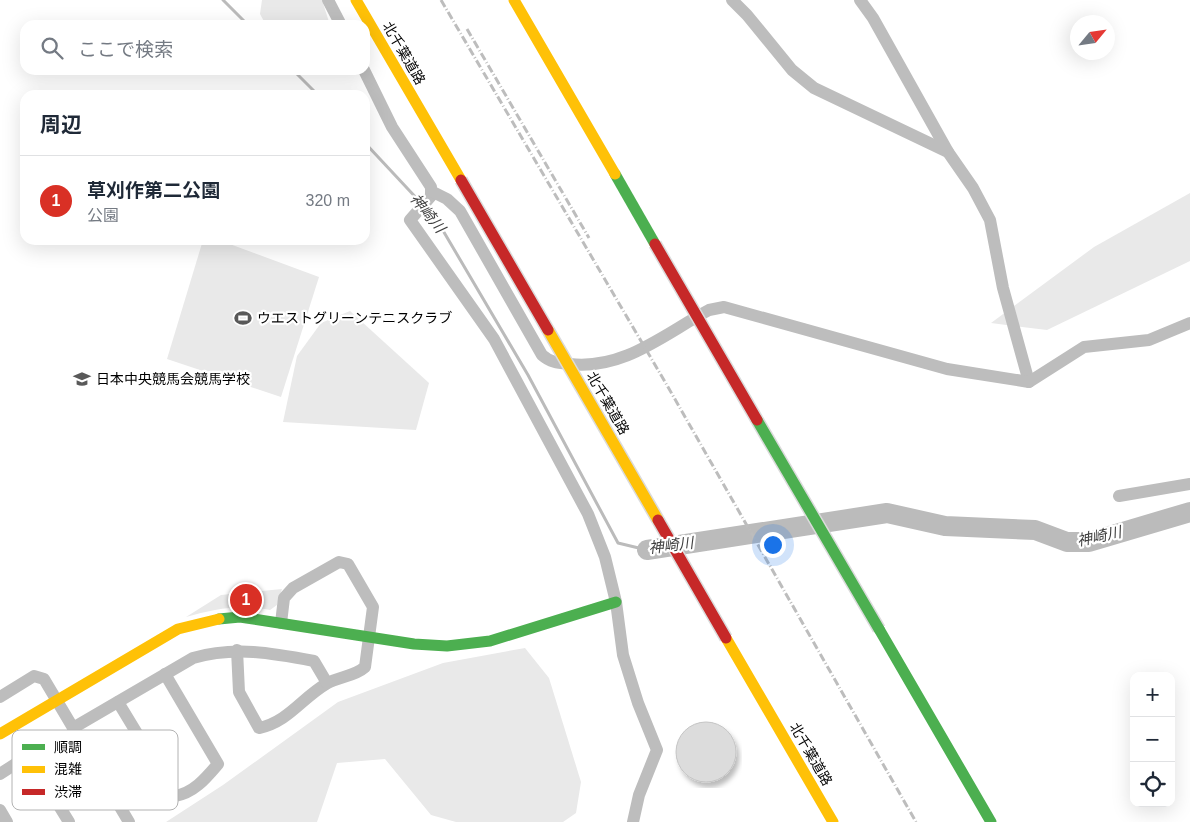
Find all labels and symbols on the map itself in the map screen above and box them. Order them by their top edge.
north arrow [1070,15,1115,60]
street label: 北千葉道路 [380,19,428,87]
water label: 神崎川 [407,190,450,237]
sports icon: ウエストグリーンテニスクラブ [233,308,253,328]
place label: ウエストグリーンテニスクラブ [257,310,452,326]
school or university icon: 日本中央競馬会競馬学校 [72,369,92,389]
street label: 北千葉道路 [584,369,632,437]
place label: 日本中央競馬会競馬学校 [96,371,250,387]
water label: 神崎川 [1075,523,1125,549]
your location [760,532,786,558]
water label: 神崎川 [648,534,696,556]
pin: 1 [230,581,262,619]
street label: 北千葉道路 [787,720,835,788]
legend [12,730,178,810]
text: 順調 [54,739,82,755]
text: 混雑 [54,761,82,777]
text: 渋滞 [54,784,82,800]

